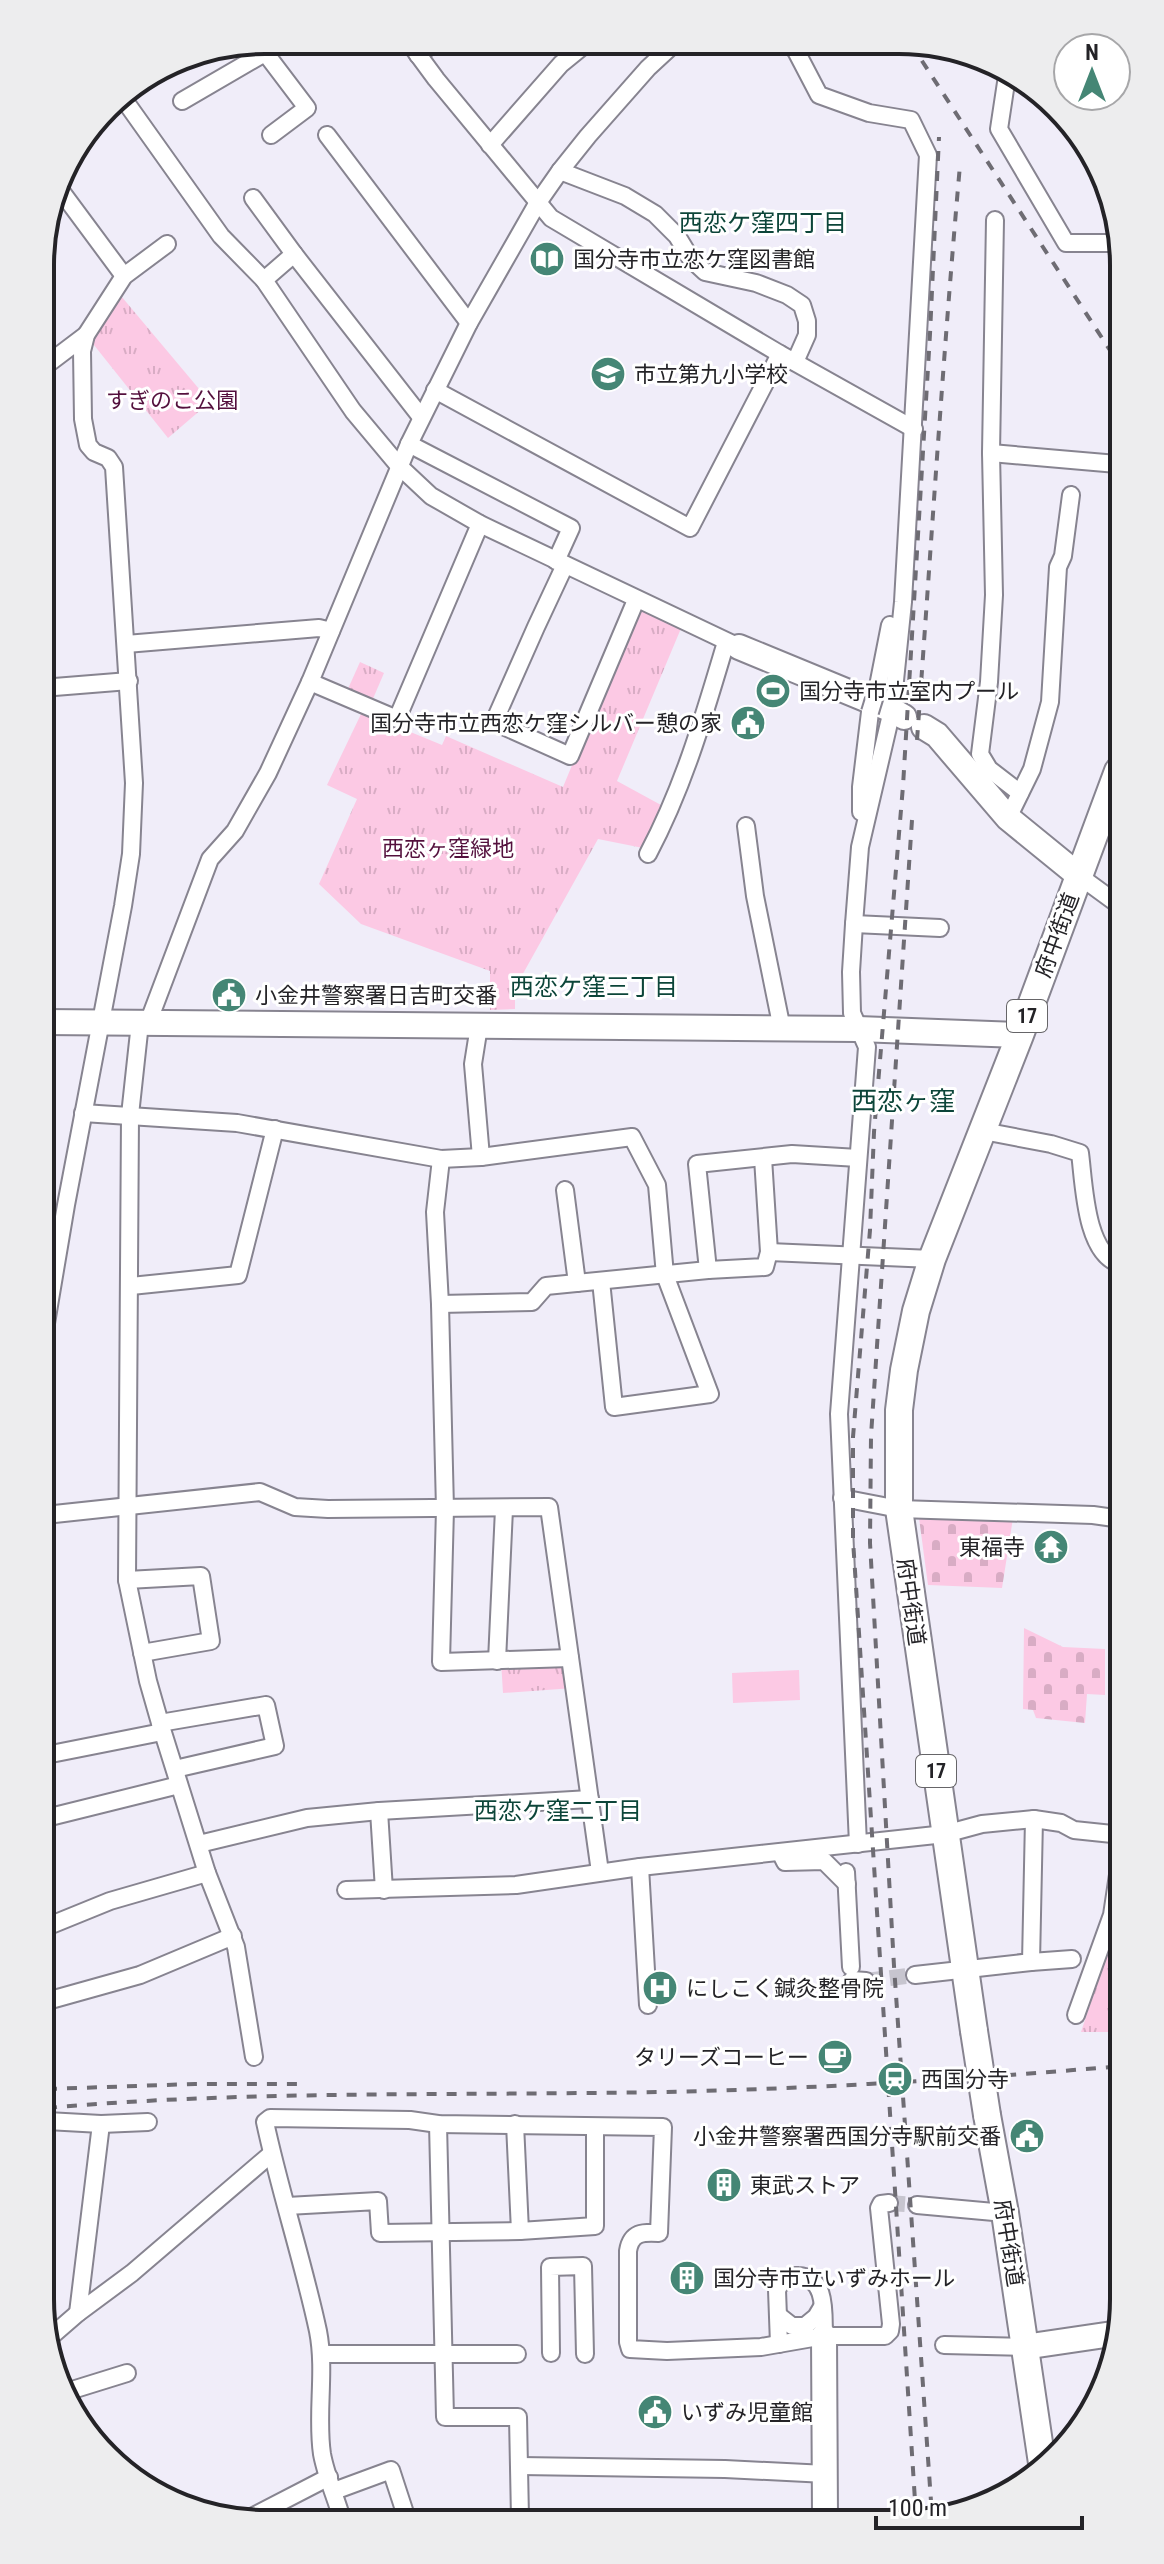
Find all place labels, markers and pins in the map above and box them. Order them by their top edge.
library icon: 国分寺市立恋ケ窪図書館 [528,240,566,278]
place label: 国分寺市立恋ケ窪図書館 [573,247,815,272]
school or university icon: 市立第九小学校 [589,355,627,393]
place label: 市立第九小学校 [634,362,788,387]
sports icon: 国分寺市立室内プール [754,672,792,710]
place label: 国分寺市立室内プール [799,679,1019,704]
public building icon: 国分寺市立西恋ケ窪シルバー憩の家 [729,704,767,742]
place label: 国分寺市立西恋ケ窪シルバー憩の家 [370,711,722,736]
public building icon: 小金井警察署日吉町交番 [210,976,248,1014]
place label: 小金井警察署日吉町交番 [255,983,497,1008]
temple icon: 東福寺 [1032,1528,1070,1566]
place label: 東福寺 [959,1535,1025,1560]
hospital icon: にしこく鍼灸整骨院 [641,1969,679,2007]
place label: にしこく鍼灸整骨院 [686,1976,884,2001]
cafe icon: タリーズコーヒー [816,2038,854,2076]
place label: タリーズコーヒー [634,2045,809,2070]
station icon: 西国分寺 [876,2060,914,2098]
place label: 西国分寺 [921,2067,1009,2092]
public building icon: 小金井警察署西国分寺駅前交番 [1008,2117,1046,2155]
place label: 小金井警察署西国分寺駅前交番 [693,2124,1001,2149]
building icon: 東武ストア [705,2166,743,2204]
place label: 東武ストア [750,2173,860,2198]
building icon: 国分寺市立いずみホール [668,2259,706,2297]
place label: 国分寺市立いずみホール [713,2266,955,2291]
public building icon: いずみ児童館 [636,2393,674,2431]
place label: いずみ児童館 [681,2400,813,2425]

